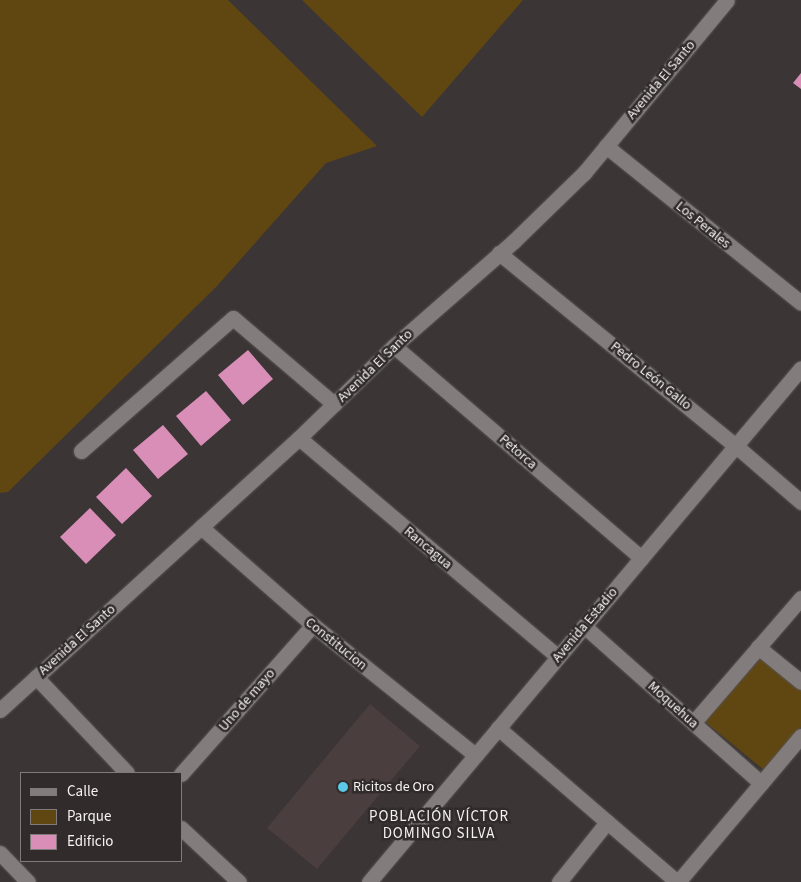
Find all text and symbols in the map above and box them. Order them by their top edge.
street label: Avenida El Santo [623,37,699,123]
street label: Los Perales [672,198,734,252]
street label: Avenida El Santo [334,326,416,406]
street label: Pedro León Gallo [607,338,695,414]
street label: Petorca [496,431,540,473]
street label: Rancagua [401,523,455,573]
street label: Avenida Estadio [549,584,621,666]
street label: Avenida El Santo [35,601,119,679]
street label: Constitucion [302,614,370,674]
street label: Uno de mayo [215,665,279,735]
street label: Moquehua [644,678,702,732]
legend [20,772,182,862]
place label: Ricitos de Oro [353,779,434,795]
text: Calle [67,781,98,802]
marker: Ricitos de Oro [337,781,349,793]
text: Parque [67,806,111,827]
district label: POBLACIÓN VÍCTOR DOMINGO SILVA [367,807,511,842]
text: Edificio [67,831,114,852]

